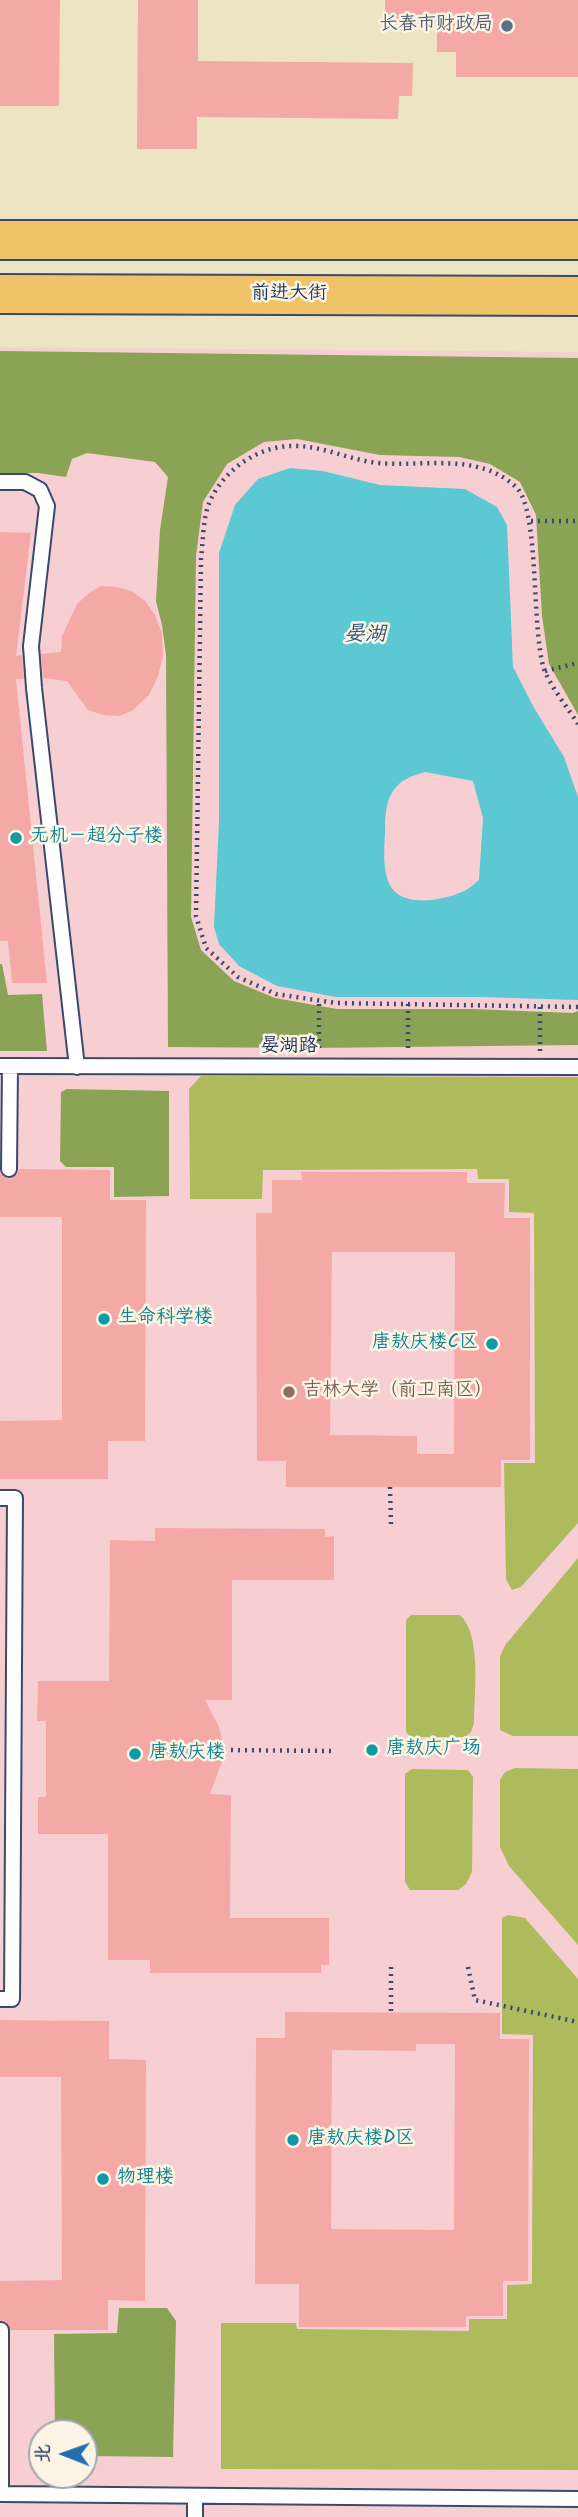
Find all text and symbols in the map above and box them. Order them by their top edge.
place label: 长春市财政局 [379,15,493,37]
marker: 长春市财政局 [499,18,515,34]
street label: 前进大街 [251,284,327,306]
water label: 晏湖 [344,623,386,649]
place label: 无机－超分子楼 [30,827,163,849]
marker: 无机－超分子楼 [8,830,24,846]
street label: 晏湖路 [261,1037,317,1059]
place label: 生命科学楼 [118,1308,213,1330]
marker: 生命科学楼 [96,1311,112,1327]
place label: 唐敖庆楼C区 [372,1333,478,1355]
marker: 唐敖庆楼C区 [484,1336,500,1352]
place label: 吉林大学（前卫南区） [303,1381,493,1403]
marker: 吉林大学（前卫南区） [281,1384,297,1400]
place label: 唐敖庆广场 [386,1739,481,1761]
marker: 唐敖庆广场 [364,1742,380,1758]
place label: 唐敖庆楼 [149,1743,225,1765]
marker: 唐敖庆楼 [127,1746,143,1762]
place label: 唐敖庆楼D区 [307,2129,414,2151]
marker: 唐敖庆楼D区 [285,2132,301,2148]
place label: 物理楼 [117,2168,174,2190]
marker: 物理楼 [95,2171,111,2187]
north arrow [28,2419,98,2489]
text: 北 [29,2444,59,2463]

